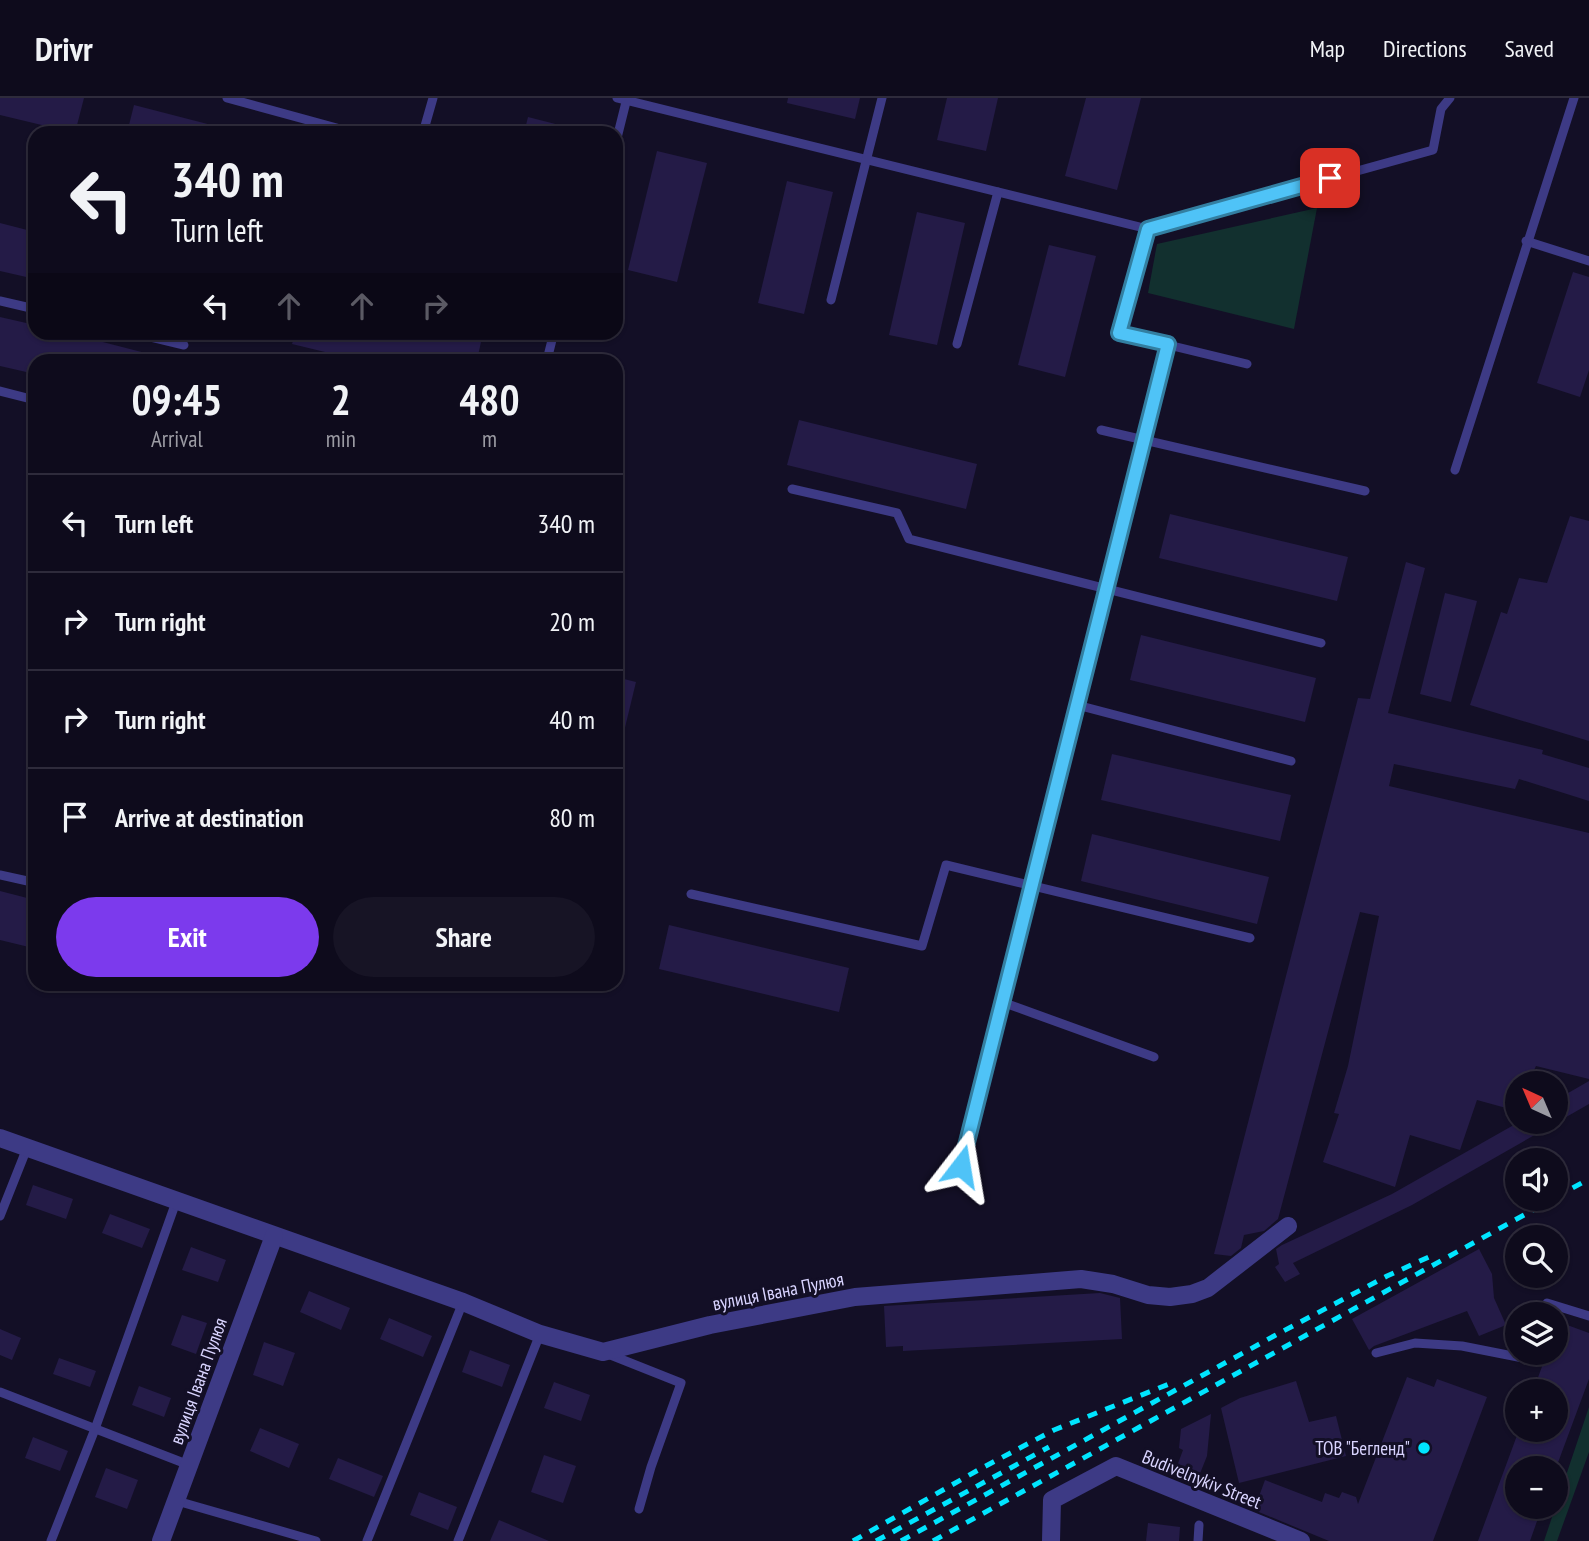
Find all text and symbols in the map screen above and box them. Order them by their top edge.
text: Drivr [35,27,93,70]
text: Map [1310,33,1345,64]
text: Directions [1383,33,1467,64]
text: Saved [1505,33,1554,64]
text: 340 m [171,147,284,211]
pin [1300,148,1360,208]
icon: left [56,154,147,245]
icon: arrive [1311,159,1349,197]
text: Turn left [171,209,263,251]
icon: left [197,287,235,325]
icon: ahead [270,287,308,325]
icon: ahead [343,287,381,325]
icon: right [416,287,454,325]
text: 09:45 [131,372,222,427]
text: 2 [331,372,351,427]
text: 480 [459,372,520,427]
text: Arrival [151,424,203,453]
text: min [326,424,356,453]
text: m [482,424,497,453]
icon: left [56,504,94,542]
text: Turn left [115,507,193,540]
text: 340 m [537,507,595,540]
icon: right [56,602,94,640]
text: Turn right [115,605,206,638]
text: 20 m [549,605,595,638]
icon: right [56,700,94,738]
text: Turn right [115,703,206,736]
text: 40 m [549,703,595,736]
icon: arrive [56,798,94,836]
text: Arrive at destination [115,801,304,834]
text: 80 m [549,801,595,834]
button: Exit [56,897,319,977]
button: Share [333,897,595,977]
north arrow [1505,1071,1568,1134]
map controls [1505,1071,1568,1519]
position arrow [924,1129,998,1203]
button: sound [1505,1148,1568,1211]
button: search [1505,1225,1568,1288]
street label: вулиця Івана Пулюя [710,1267,846,1315]
button: layers [1505,1302,1568,1365]
street label: вулиця Івана Пулюя [164,1314,232,1448]
button: + [1505,1379,1568,1442]
place label: ТОВ "Бегленд" [1315,1436,1410,1460]
marker: ТОВ "Бегленд" [1416,1440,1432,1456]
street label: Budivelnykiv Street [1139,1444,1266,1514]
button: − [1505,1456,1568,1519]

